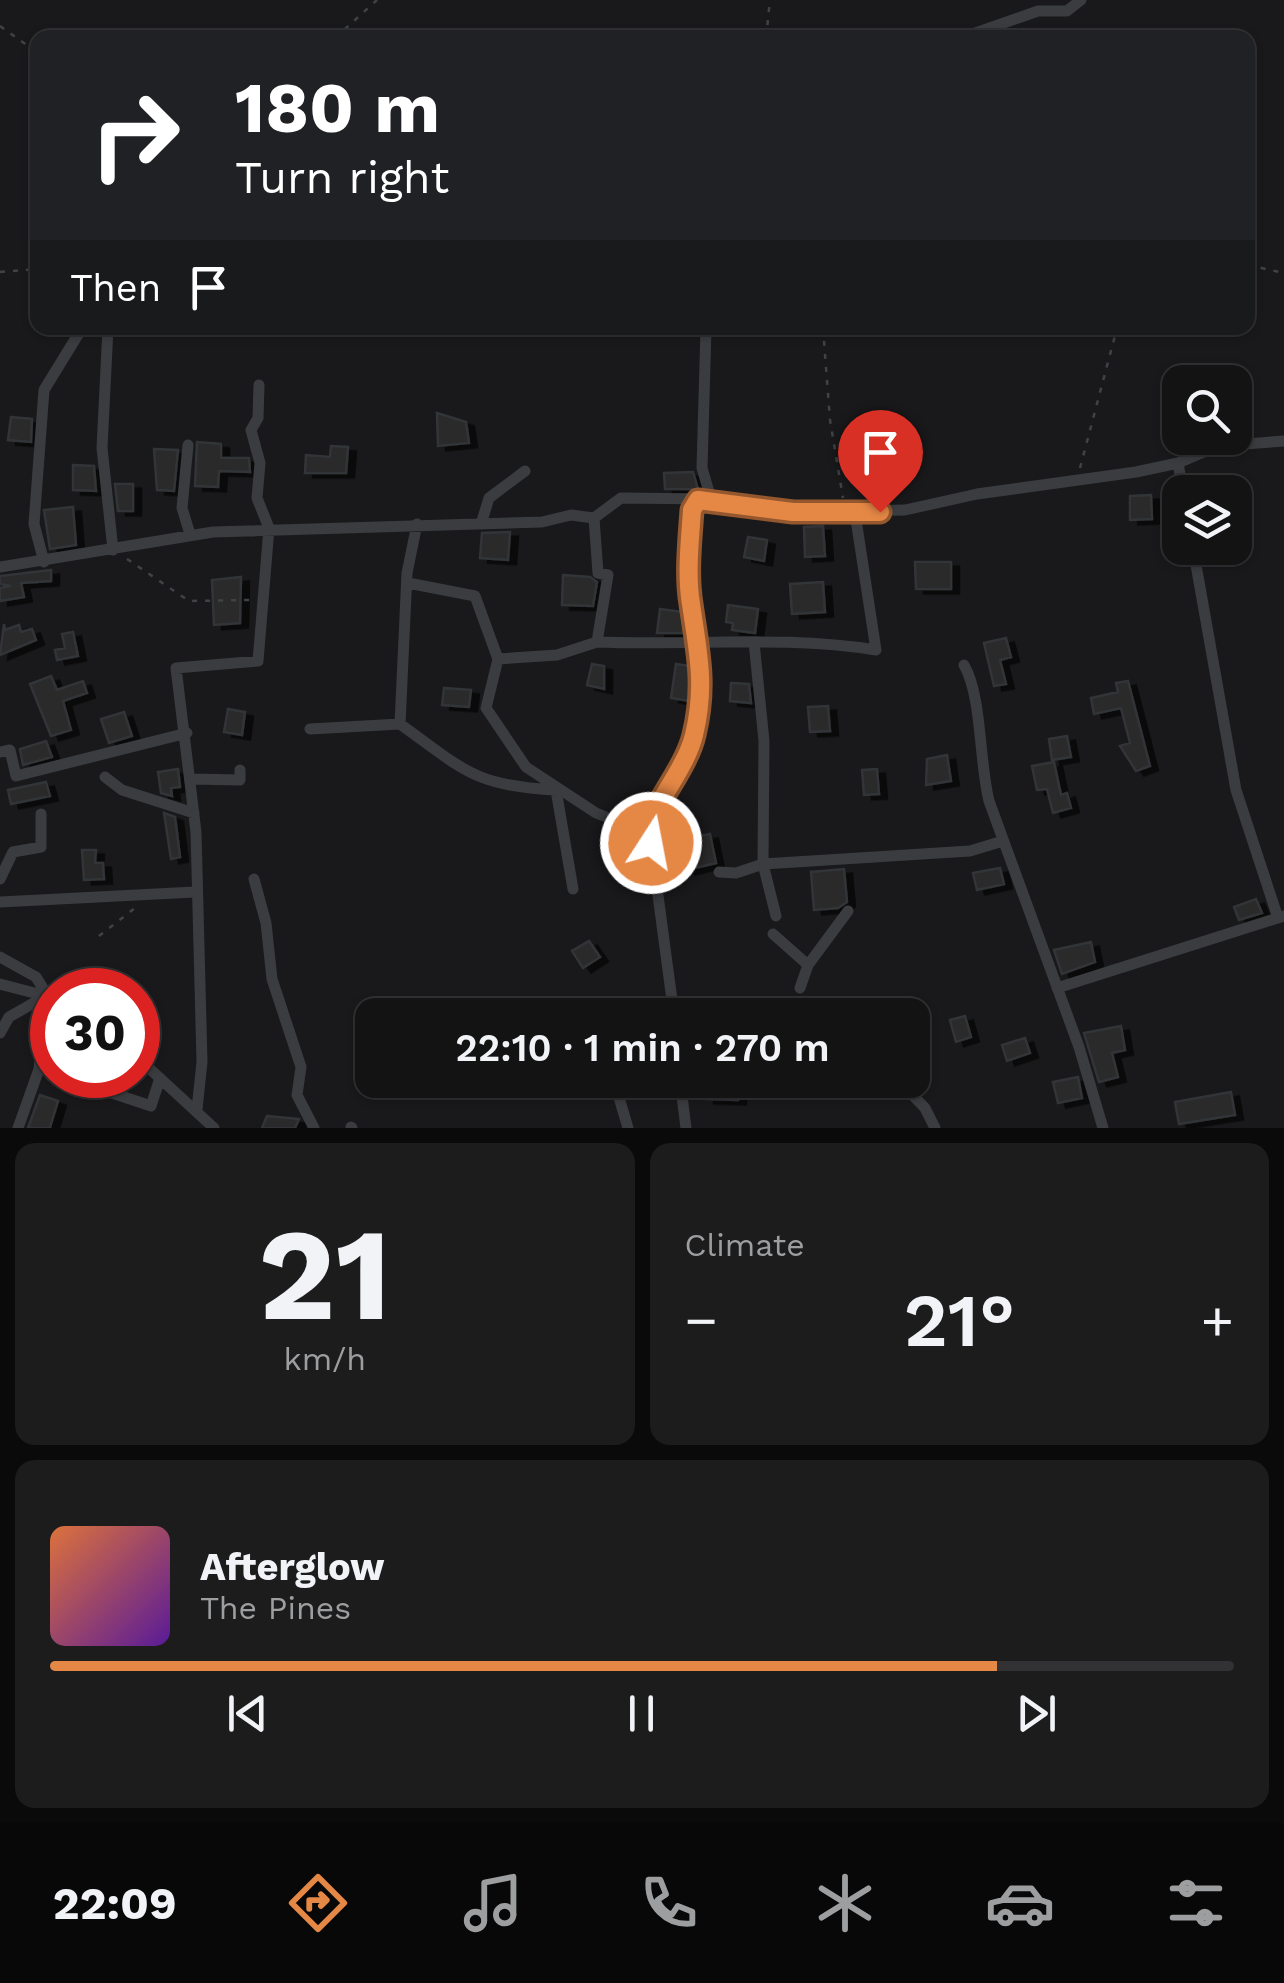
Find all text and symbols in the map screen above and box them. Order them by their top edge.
text: 180 m [235,67,440,149]
icon: right [70,70,200,200]
text: Turn right [235,151,449,204]
icon: arrive [181,260,236,315]
text: Then [70,266,161,310]
map controls [1162,365,1252,565]
button: search [1162,365,1252,455]
pin [838,410,923,513]
icon: arrive [853,425,908,480]
button: layers [1162,475,1252,565]
position arrow [599,791,703,895]
speed limit sign: 30 [30,968,160,1098]
text: 22:10 · 1 min · 270 m [455,1026,830,1070]
text: 21 [258,1198,392,1351]
text: Climate [685,1226,805,1264]
text: 21° [903,1276,1015,1364]
text: − [685,1288,718,1352]
text: + [1201,1288,1234,1352]
text: km/h [284,1340,366,1378]
text: Afterglow [200,1545,385,1589]
text: The Pines [200,1589,351,1627]
icon: previous [220,1686,275,1741]
icon: pause [614,1686,669,1741]
icon: next [1009,1686,1064,1741]
icon: directions [283,1868,353,1938]
icon: music [458,1868,528,1938]
icon: phone [634,1868,704,1938]
icon: climate [810,1868,880,1938]
icon: car [985,1868,1055,1938]
icon: filters [1161,1868,1231,1938]
text: 22:09 [53,1877,177,1930]

